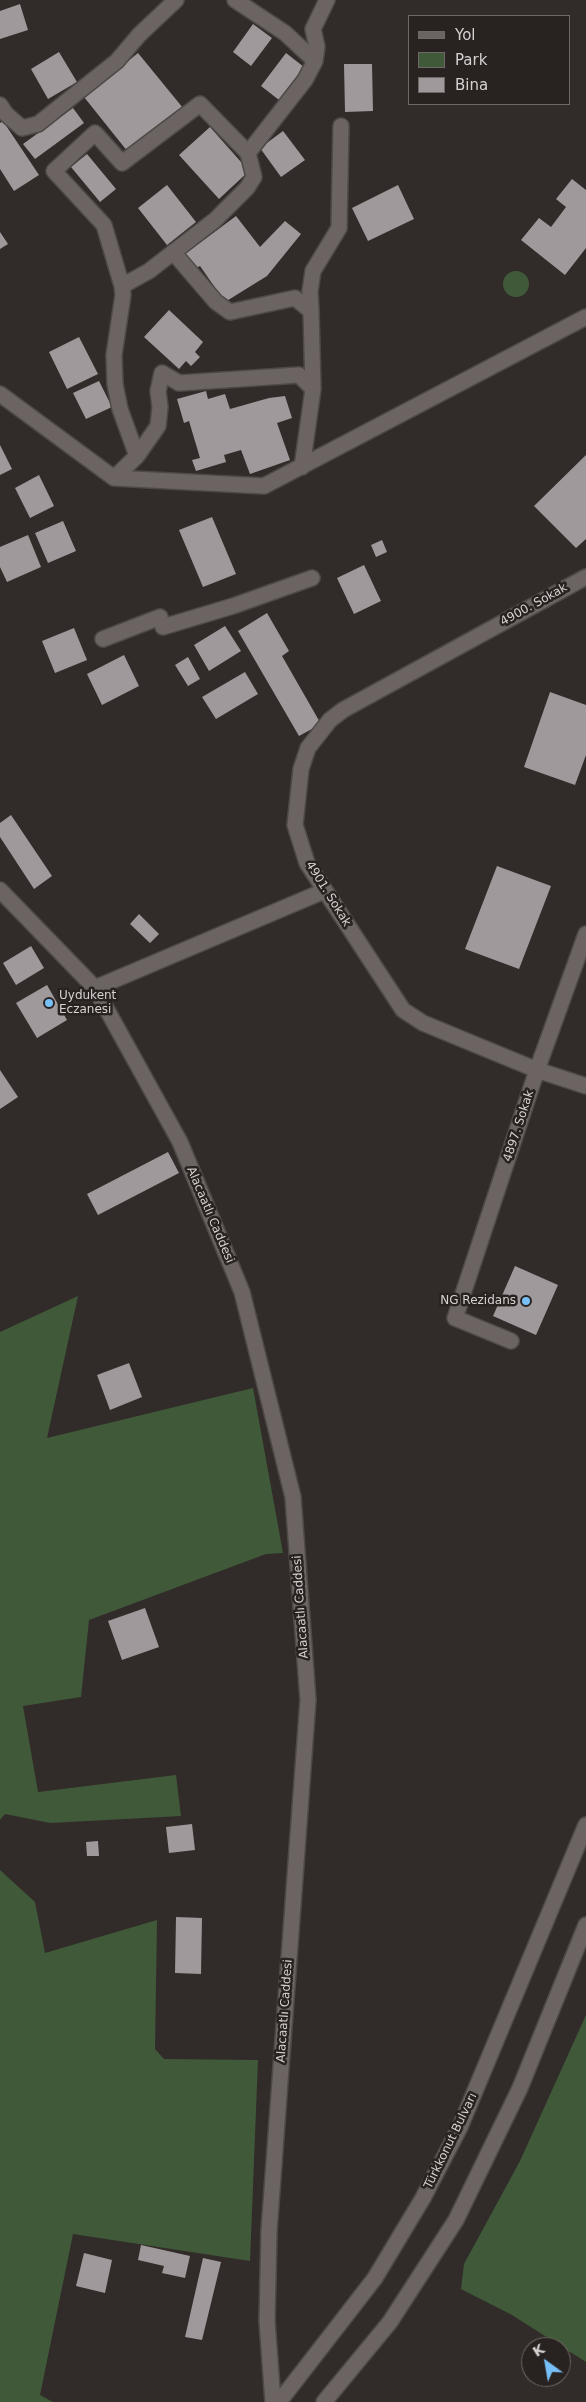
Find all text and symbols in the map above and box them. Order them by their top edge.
legend [408,15,571,105]
text: Yol [455,26,476,44]
text: Park [455,51,487,69]
text: Bina [455,76,488,94]
street label: 4900. Sokak [498,581,570,629]
street label: 4901. Sokak [302,859,354,929]
place label: Uydukent Eczanesi [59,989,116,1017]
marker: Uydukent Eczanesi [43,997,55,1009]
street label: 4897. Sokak [501,1089,537,1163]
street label: Alacaatlı Caddesi [183,1165,237,1265]
place label: NG Rezidans [440,1294,516,1308]
marker: NG Rezidans [520,1295,532,1307]
street label: Alacaatlı Caddesi [290,1555,312,1659]
street label: Alacaatlı Caddesi [274,1959,296,2063]
street label: Türkkonut Bulvarı [422,2091,480,2191]
north arrow [521,2337,571,2387]
text: K [530,2340,547,2360]

